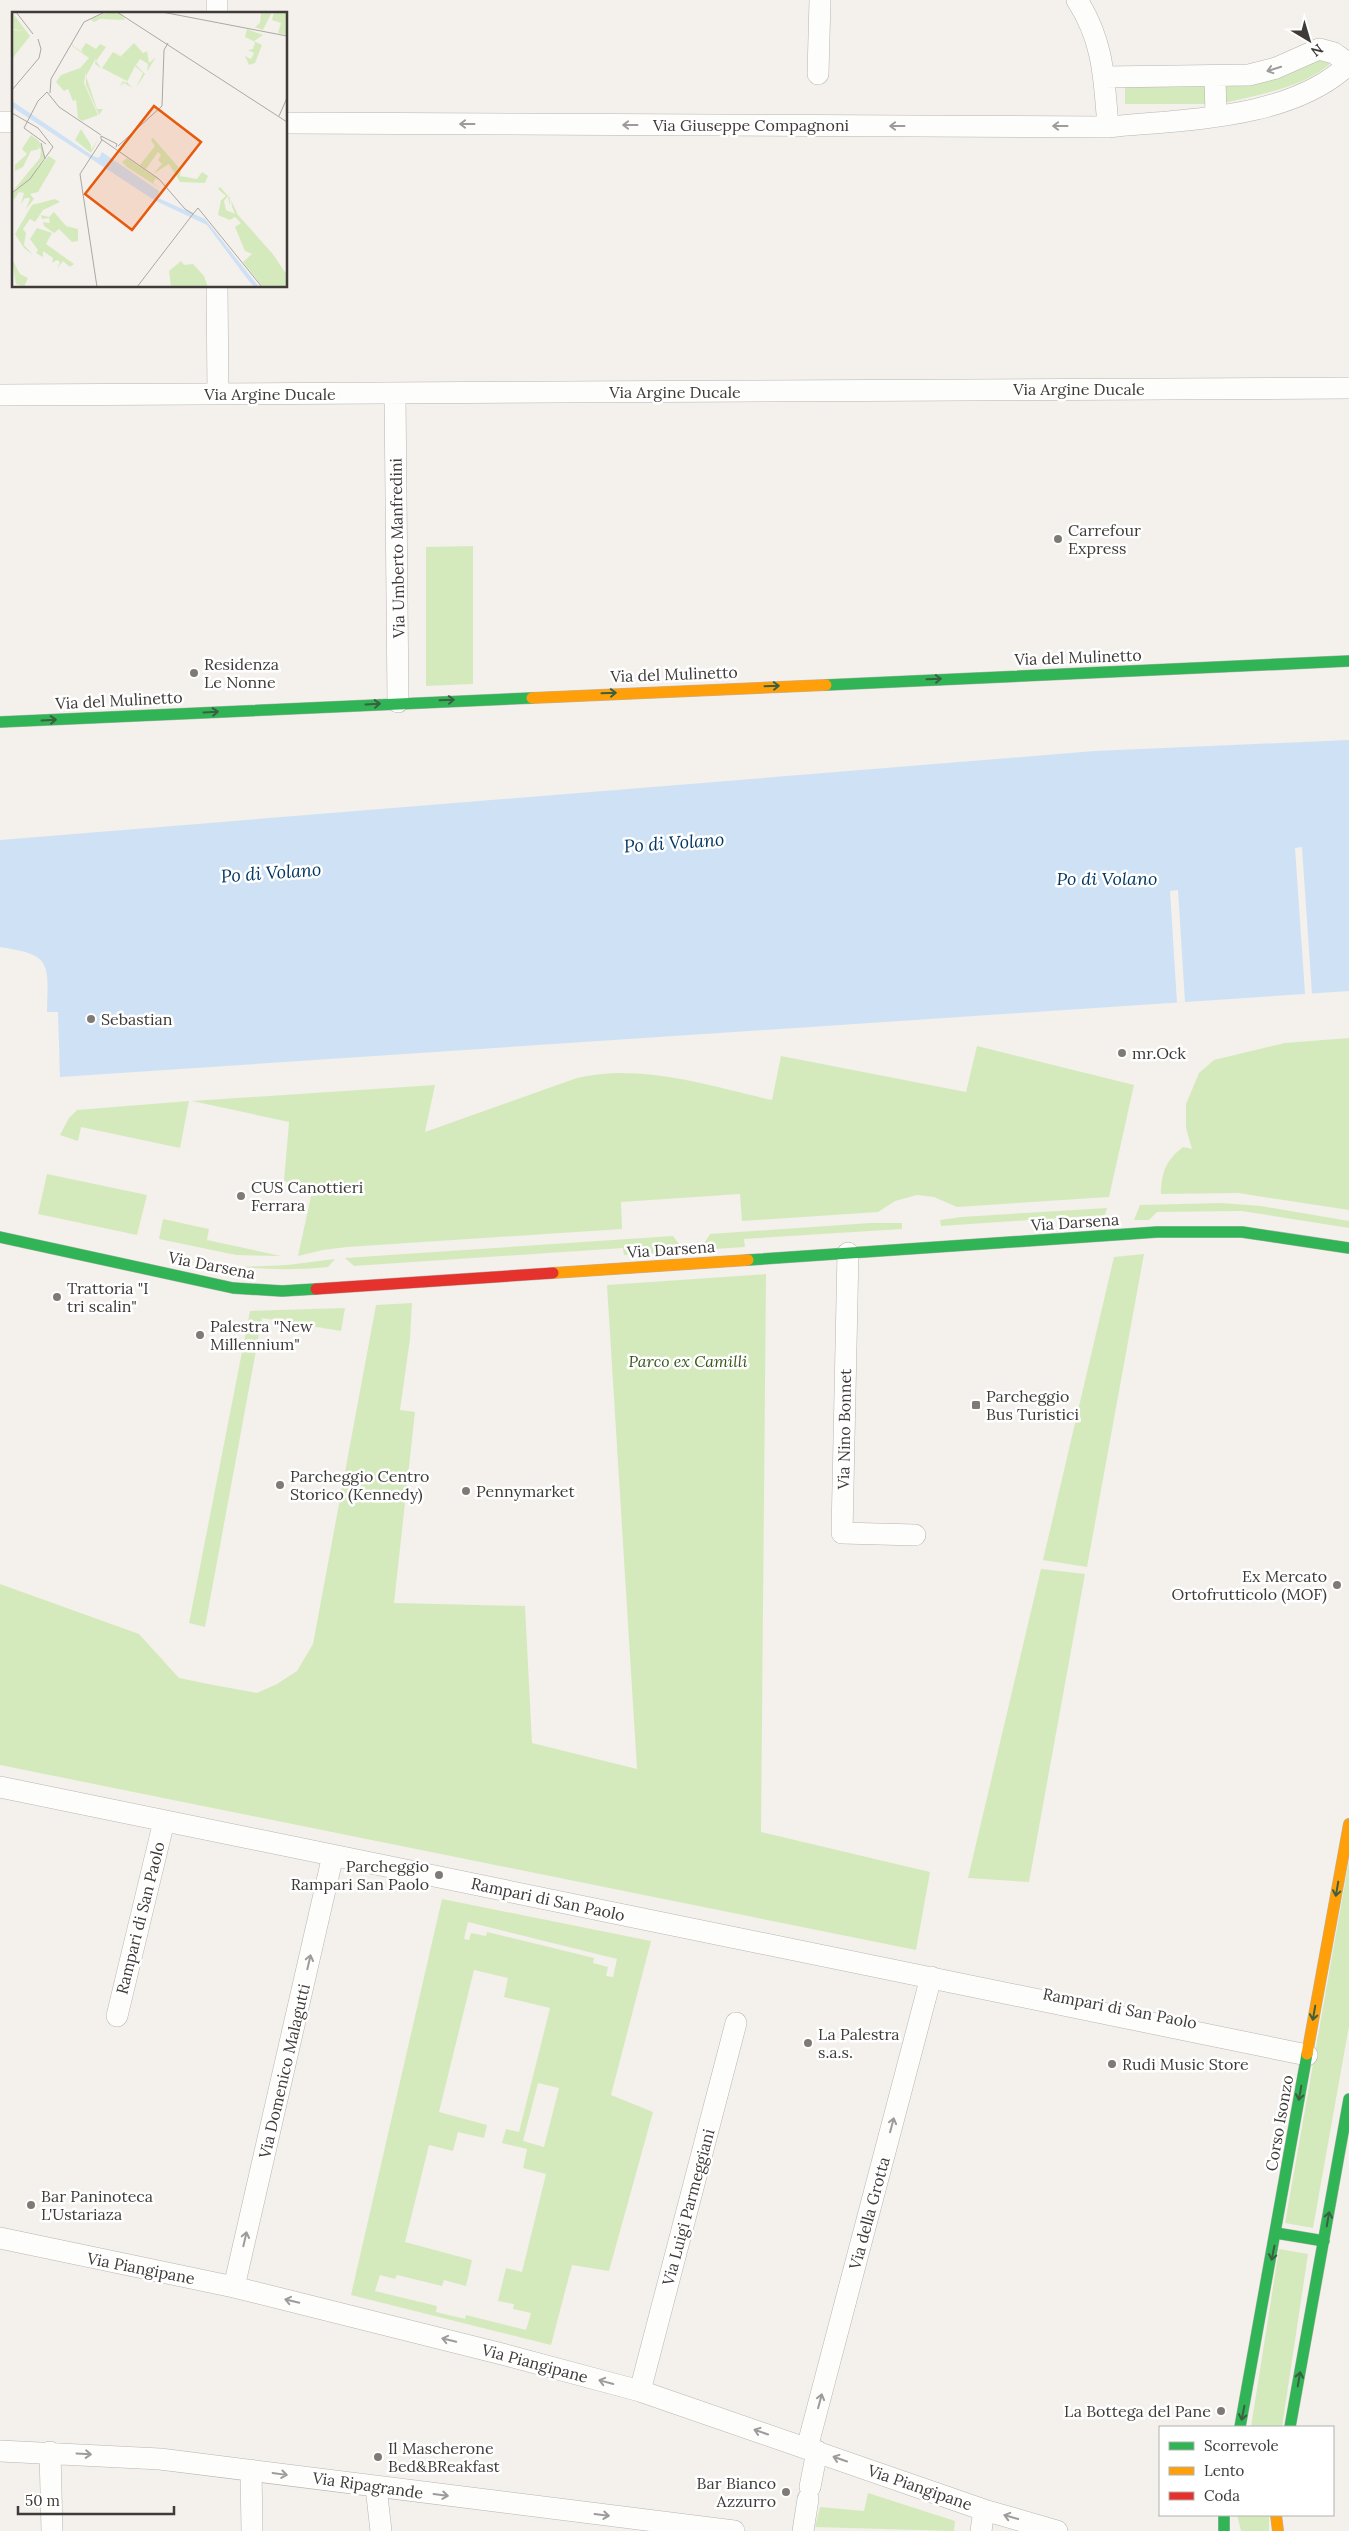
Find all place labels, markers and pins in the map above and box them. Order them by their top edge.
place label: Carrefour Express [1068,520,1141,558]
marker: Carrefour Express [1052,533,1064,545]
place label: Residenza Le Nonne [204,654,279,692]
marker: Residenza Le Nonne [188,667,200,679]
place label: Sebastian [101,1009,173,1029]
marker: Sebastian [85,1013,97,1025]
place label: mr.Ock [1132,1043,1186,1063]
marker: mr.Ock [1116,1047,1128,1059]
place label: CUS Canottieri Ferrara [251,1177,363,1215]
marker: CUS Canottieri Ferrara [235,1190,247,1202]
place label: Trattoria "I tri scalin" [67,1278,149,1316]
marker: Trattoria "I tri scalin" [51,1291,63,1303]
place label: Palestra "New Millennium" [210,1316,313,1354]
marker: Palestra "New Millennium" [194,1329,206,1341]
place label: Parcheggio Bus Turistici [986,1386,1079,1424]
marker: Parcheggio Bus Turistici [970,1399,982,1411]
place label: Parcheggio Centro Storico (Kennedy) [290,1466,429,1505]
marker: Parcheggio Centro Storico (Kennedy) [274,1479,286,1491]
place label: Pennymarket [476,1481,575,1501]
marker: Pennymarket [460,1485,472,1497]
place label: Ex Mercato Ortofrutticolo (MOF) [1171,1566,1327,1605]
marker: Ex Mercato Ortofrutticolo (MOF) [1331,1579,1343,1591]
place label: Parcheggio Rampari San Paolo [291,1856,429,1894]
marker: Parcheggio Rampari San Paolo [433,1869,445,1881]
place label: La Palestra s.a.s. [818,2024,900,2062]
marker: La Palestra s.a.s. [802,2037,814,2049]
place label: Rudi Music Store [1122,2054,1249,2074]
marker: Rudi Music Store [1106,2058,1118,2070]
place label: Bar Paninoteca L'Ustariaza [41,2186,153,2224]
marker: Bar Paninoteca L'Ustariaza [25,2199,37,2211]
place label: La Bottega del Pane [1064,2401,1211,2421]
marker: La Bottega del Pane [1215,2405,1227,2417]
place label: Il Mascherone Bed&BReakfast [388,2438,501,2476]
marker: Il Mascherone Bed&BReakfast [372,2451,384,2463]
place label: Bar Bianco Azzurro [697,2473,776,2511]
marker: Bar Bianco Azzurro [780,2486,792,2498]

